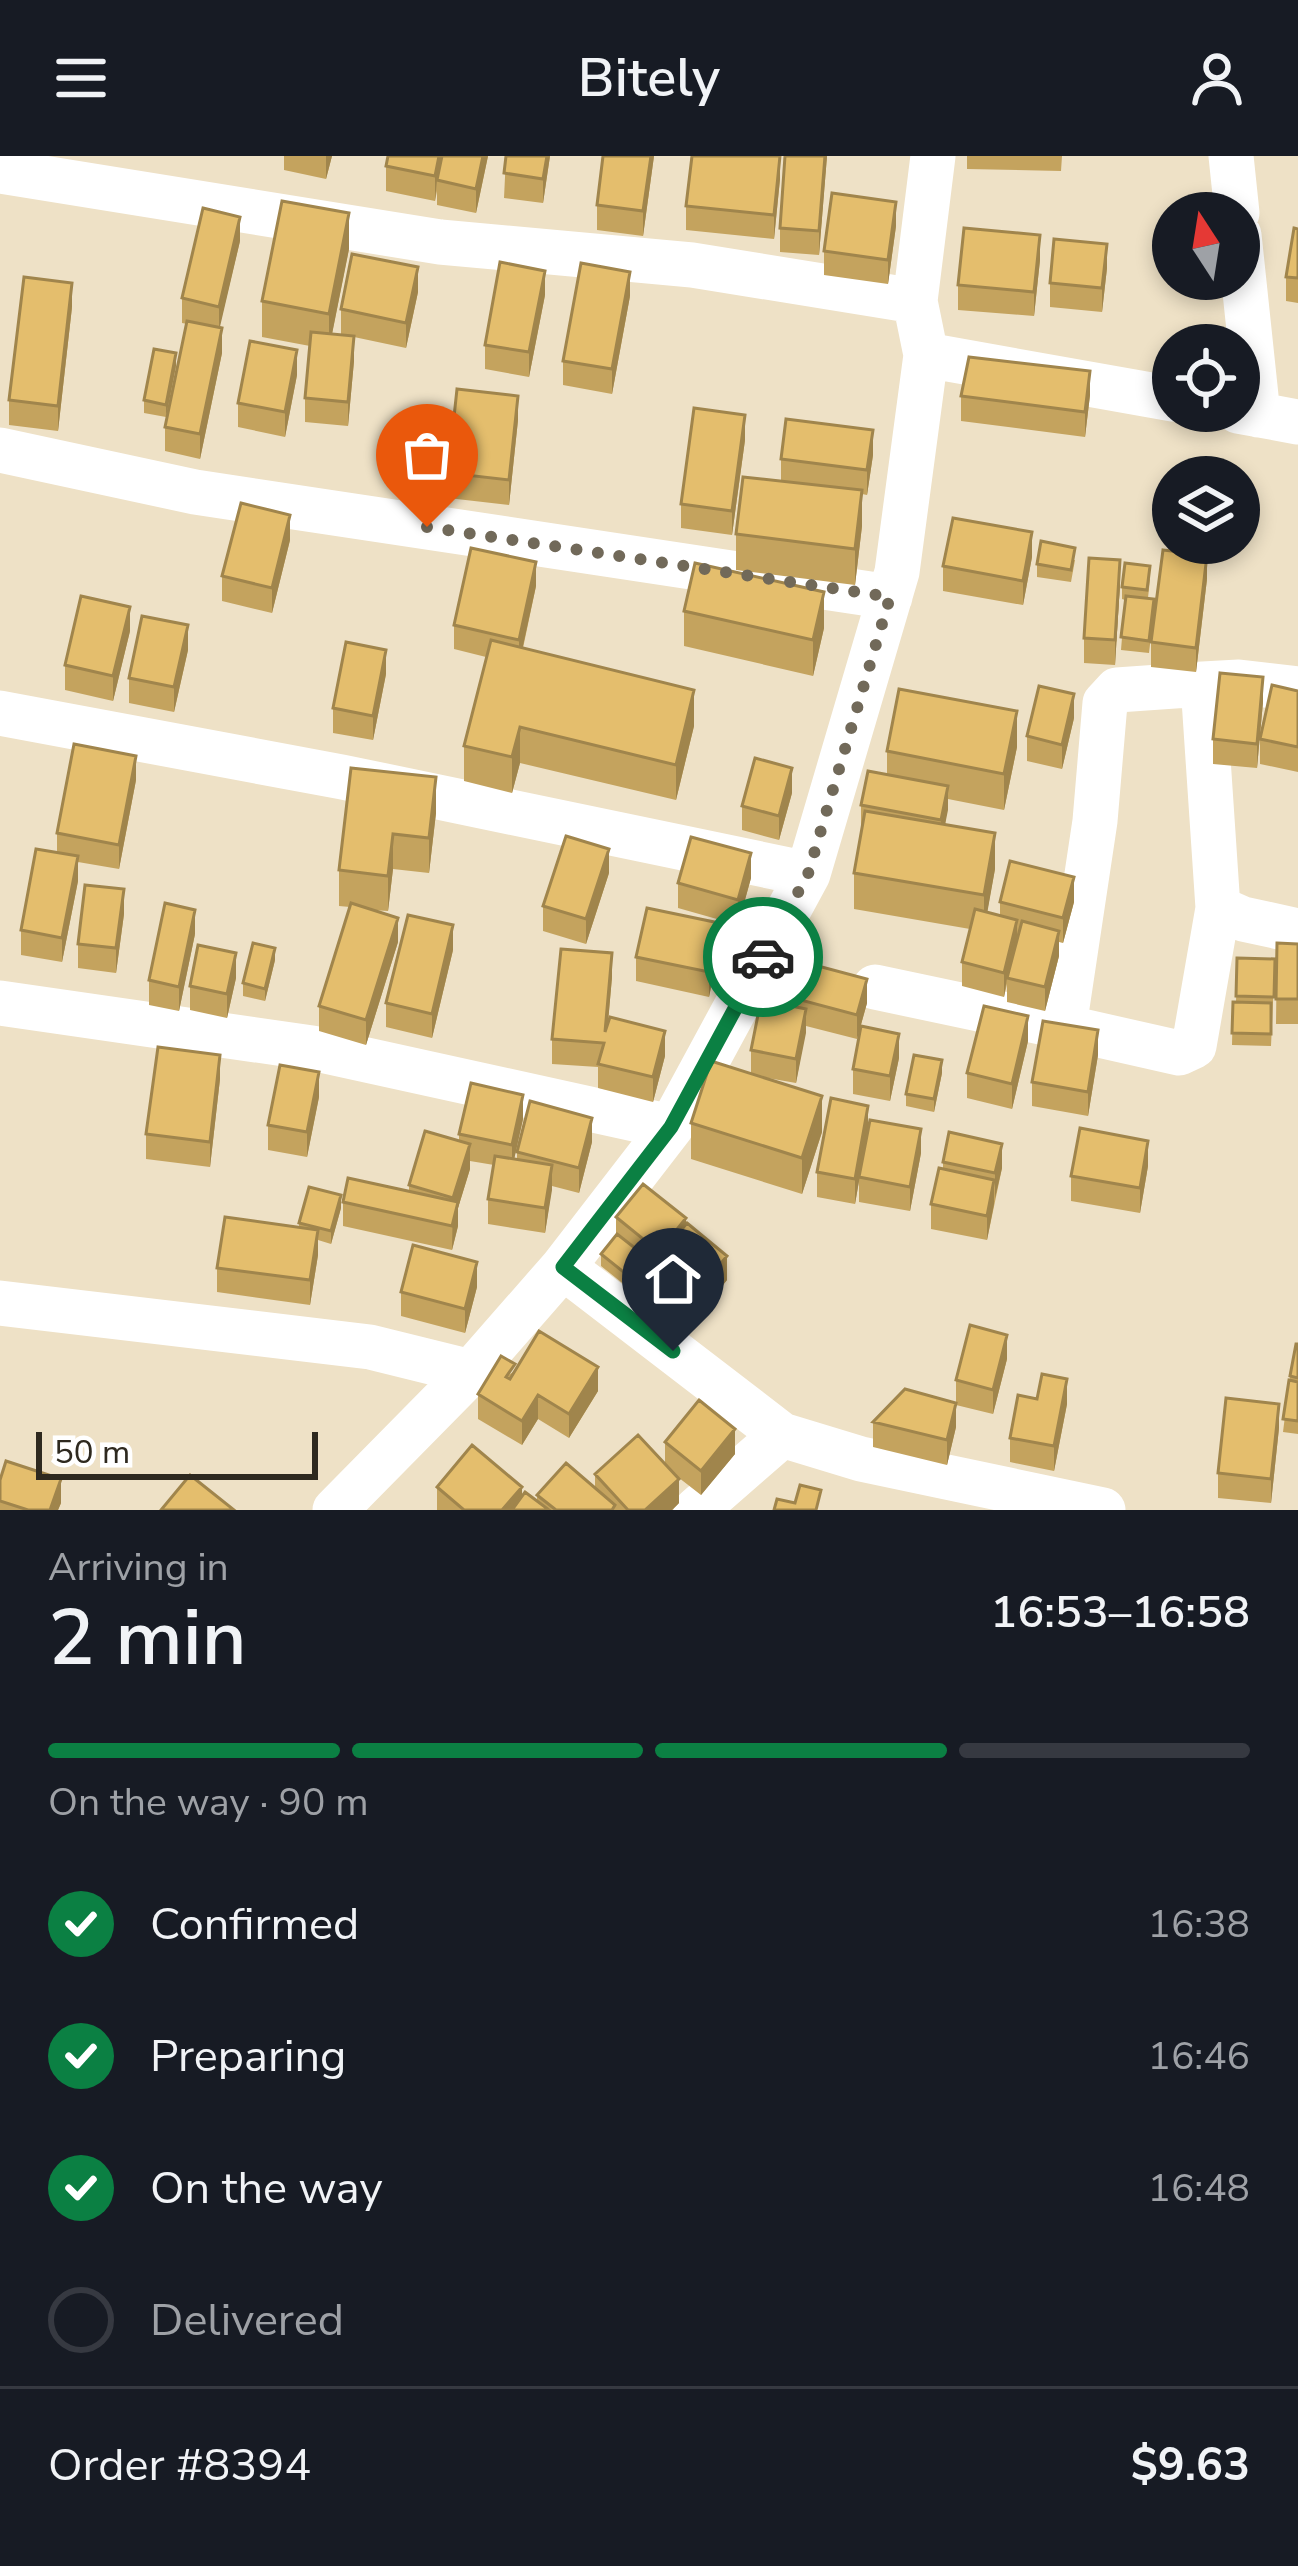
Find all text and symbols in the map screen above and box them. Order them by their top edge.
text: Bitely [578,41,720,115]
icon: menu [48,45,114,111]
icon: person [1184,45,1250,111]
north arrow [1152,192,1260,300]
map controls [1152,192,1260,564]
button: locate [1152,324,1260,432]
pin [376,404,478,527]
icon: bag [394,422,460,488]
button: layers [1152,456,1260,564]
courier [703,897,823,1017]
icon: car [730,924,796,990]
pin [622,1228,724,1351]
icon: home [640,1246,706,1312]
scale bar [36,1426,318,1479]
text: 50 m [54,1430,130,1475]
text: Arriving in [48,1541,229,1594]
text: 16:53–16:58 [990,1582,1250,1643]
text: 2 min [48,1585,247,1692]
text: On the way · 90 m [48,1776,369,1829]
icon: check [48,1891,114,1957]
text: Confirmed [150,1894,359,1955]
text: 16:38 [1148,1898,1250,1951]
icon: check [48,2023,114,2089]
text: Preparing [150,2026,346,2087]
text: 16:46 [1148,2030,1250,2083]
icon: check [48,2155,114,2221]
text: On the way [150,2158,383,2219]
text: 16:48 [1148,2162,1250,2215]
text: Delivered [150,2290,344,2351]
text: Order #8394 [48,2435,311,2496]
text: $9.63 [1131,2435,1250,2496]

